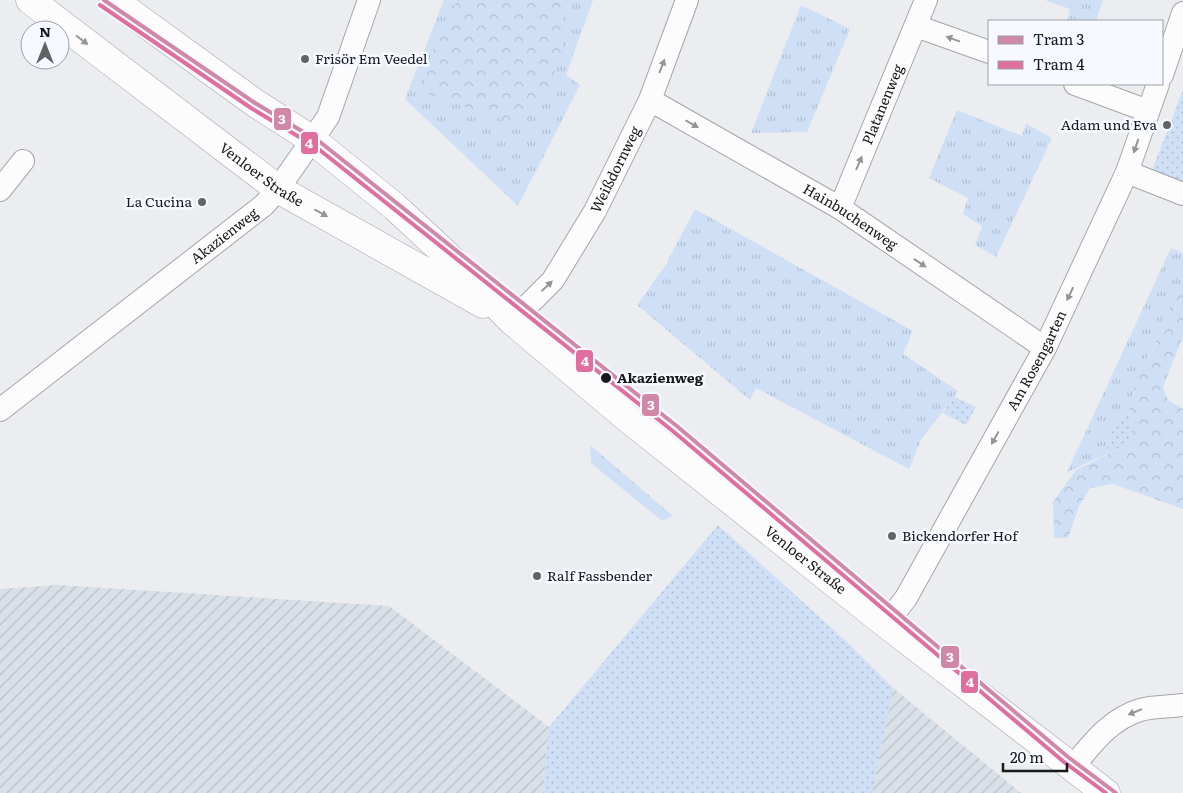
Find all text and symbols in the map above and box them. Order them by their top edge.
north arrow [20,20,70,70]
legend [988,20,1163,85]
text: N [39,21,51,41]
text: Tram 3 [1033,27,1084,50]
one-way arrow [75,35,89,45]
one-way arrow [945,35,960,42]
place label: Frisör Em Veedel [315,48,428,68]
text: Tram 4 [1033,52,1085,75]
marker: Frisör Em Veedel [299,53,311,65]
one-way arrow [659,58,667,73]
street label: Platanenweg [856,61,907,147]
line badge: 3 [273,107,292,131]
text: 3 [278,108,286,128]
place label: Adam und Eva [1061,114,1157,134]
one-way arrow [685,119,698,128]
marker: Adam und Eva [1161,119,1173,131]
street label: Weißdornweg [585,122,645,216]
line badge: 4 [300,131,319,155]
text: 4 [305,132,314,152]
street label: Venloer Straße [216,137,308,210]
one-way arrow [1132,139,1140,154]
one-way arrow [855,156,863,170]
street label: Hainbuchenweg [800,178,902,254]
place label: La Cucina [126,191,192,211]
marker: La Cucina [196,196,208,208]
street label: Akazienweg [186,202,262,268]
one-way arrow [313,209,328,217]
one-way arrow [913,258,927,268]
one-way arrow [541,280,553,292]
one-way arrow [1066,287,1074,301]
street label: Am Rosengarten [1001,307,1070,414]
line badge: 4 [575,349,594,373]
text: 4 [581,350,590,370]
place label: Akazienweg [617,367,704,387]
marker: Akazienweg [599,371,613,385]
line badge: 3 [641,393,660,417]
text: 3 [647,394,655,414]
one-way arrow [991,431,999,446]
street label: Venloer Straße [761,520,851,598]
place label: Bickendorfer Hof [902,525,1019,545]
marker: Bickendorfer Hof [886,530,898,542]
place label: Ralf Fassbender [547,565,653,585]
marker: Ralf Fassbender [531,570,543,582]
line badge: 3 [940,645,960,669]
text: 3 [946,646,954,666]
line badge: 4 [960,670,979,694]
text: 4 [966,671,975,691]
one-way arrow [1128,709,1142,717]
scale bar [1003,740,1067,772]
text: 20 m [1010,745,1044,768]

